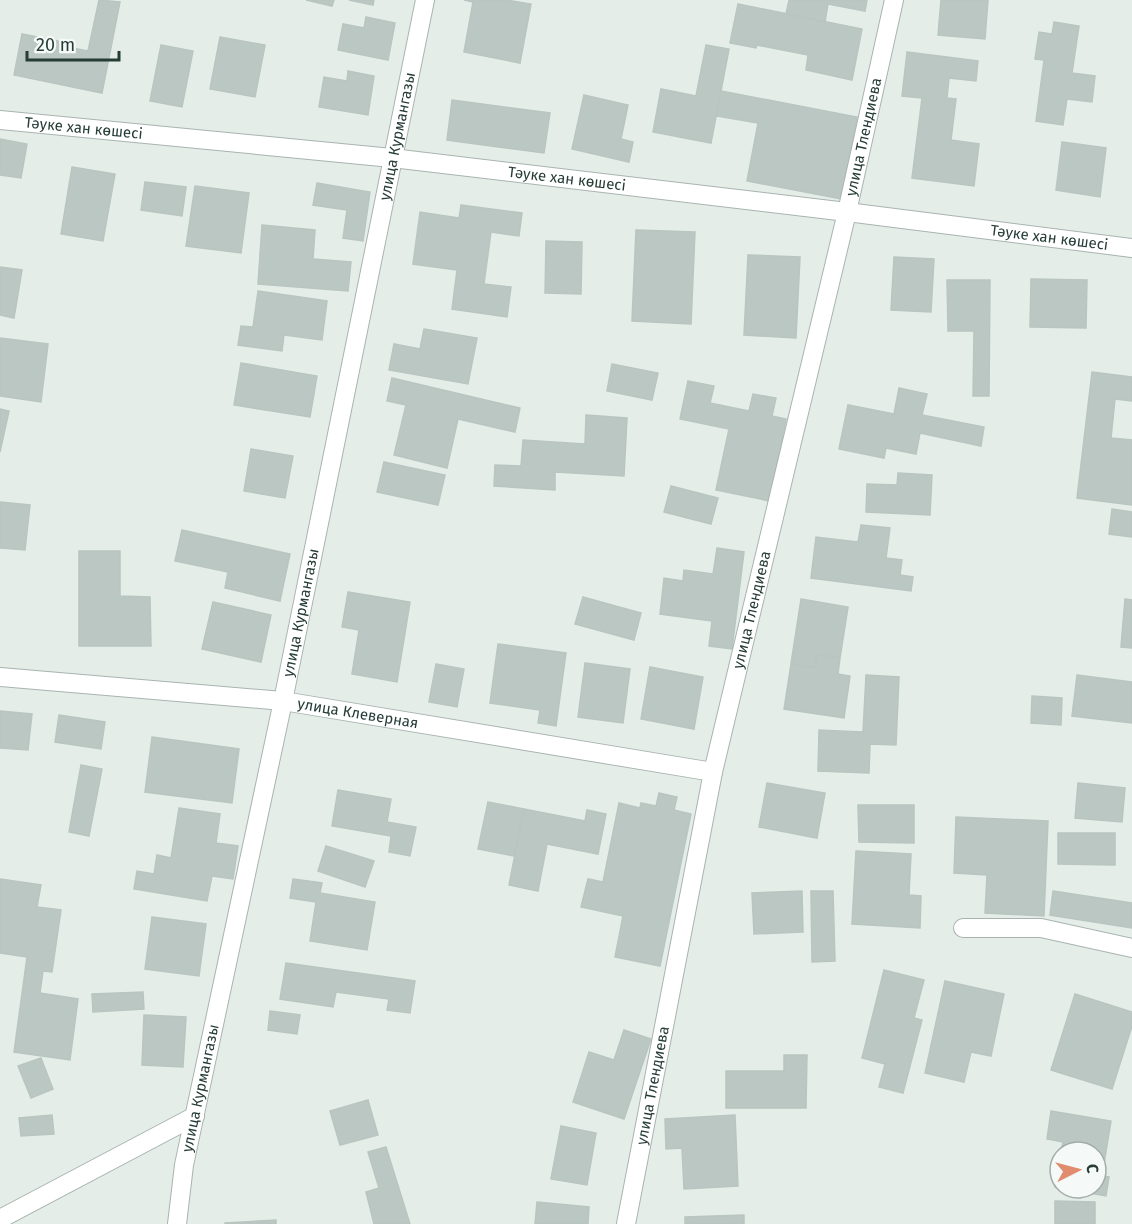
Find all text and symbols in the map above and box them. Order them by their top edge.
scale bar [27,24,118,62]
text: 20 m [36,34,75,56]
street label: улица Курмангазы [376,71,419,202]
street label: улица Тлендиева [842,76,885,198]
street label: Тәуке хан көшесі [24,113,143,143]
street label: Тәуке хан көшесі [507,163,627,195]
street label: Тәуке хан көшесі [989,221,1109,254]
street label: улица Курмангазы [279,547,323,678]
street label: улица Тлендиева [729,549,775,671]
street label: улица Клеверная [296,695,420,732]
street label: улица Курмангазы [178,1022,223,1154]
street label: улица Тлендиева [632,1025,673,1146]
north arrow [1048,1140,1108,1200]
text: С [1082,1163,1102,1175]

